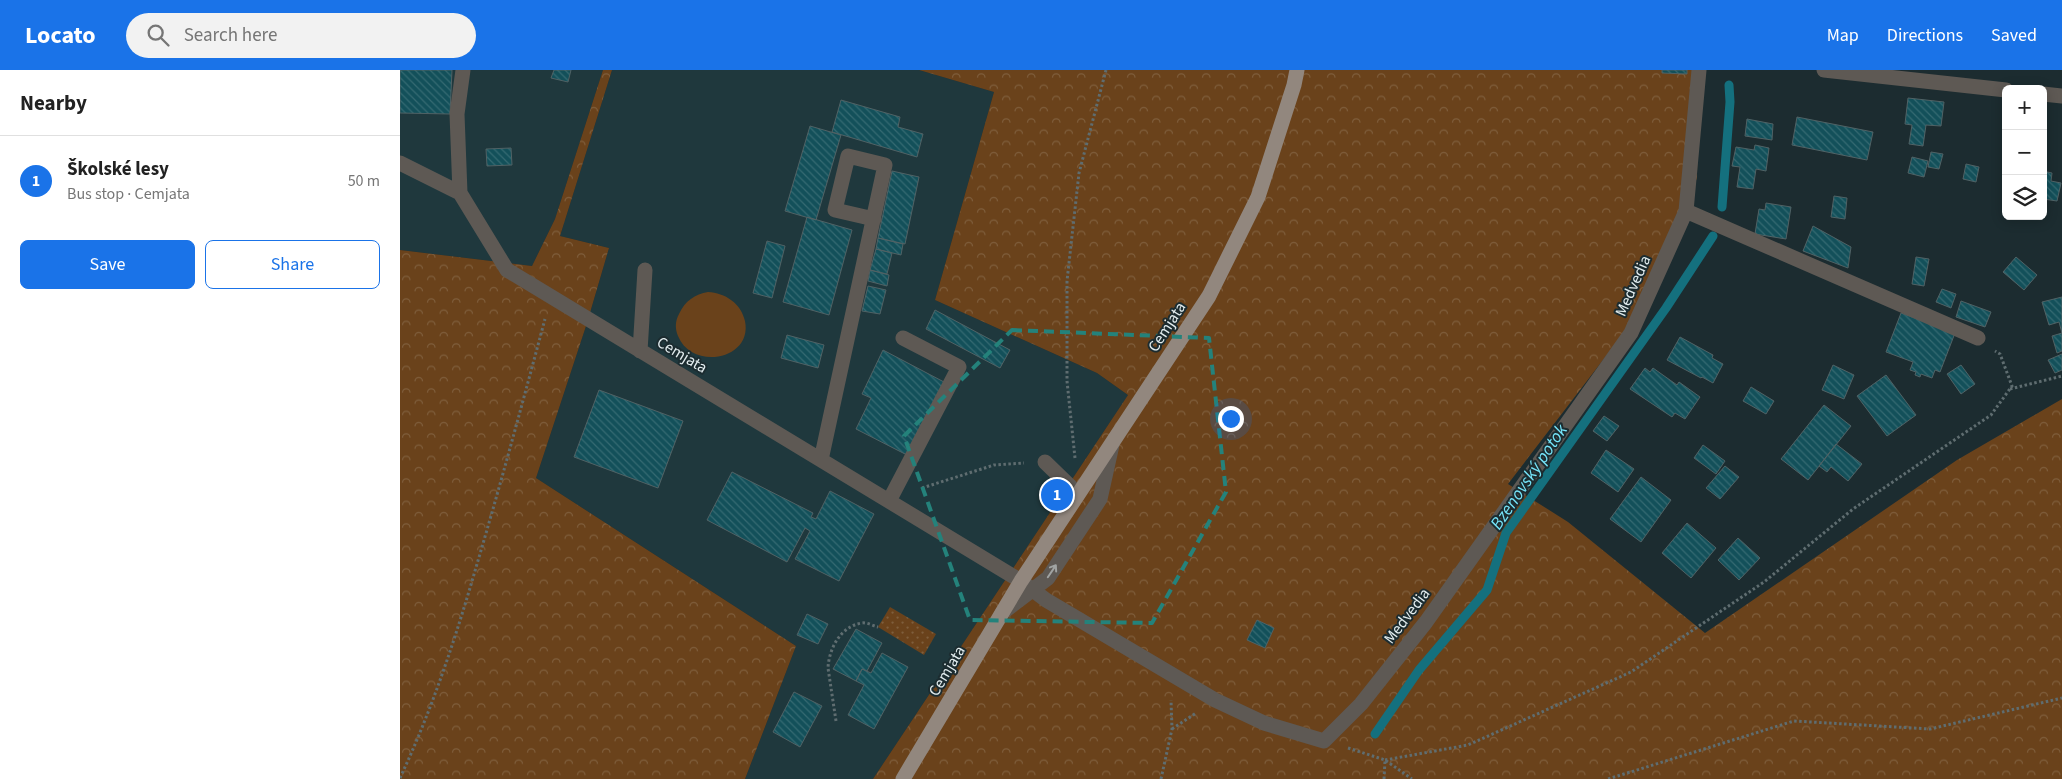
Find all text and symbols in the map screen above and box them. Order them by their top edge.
search box [126,13,476,58]
text: Locato [25,18,96,53]
icon: search [144,21,172,49]
text: Search here [184,22,277,49]
text: Map [1827,23,1859,48]
text: Directions [1887,23,1963,48]
text: Saved [1991,23,2037,48]
map controls [2002,85,2047,220]
button: + [2002,85,2047,130]
text: Nearby [20,88,87,118]
button: − [2002,130,2047,175]
text: Školské lesy [67,156,169,183]
text: 1 [32,170,40,192]
text: 50 m [348,170,380,192]
button: layers [2002,175,2047,220]
text: Bus stop · Cemjata [67,183,190,205]
button: Save [20,240,195,289]
button: Share [205,240,380,289]
street label: Medvedia [1610,252,1656,320]
street label: Cemjata [1143,298,1191,356]
street label: Cemjata [653,331,711,379]
your location [1218,406,1244,432]
water label: Bzenovský potok [1484,419,1574,535]
pin: 1 [1041,476,1073,514]
one-way arrow [1047,565,1057,579]
street label: Medvedia [1379,584,1435,648]
street label: Cemjata [923,642,971,700]

